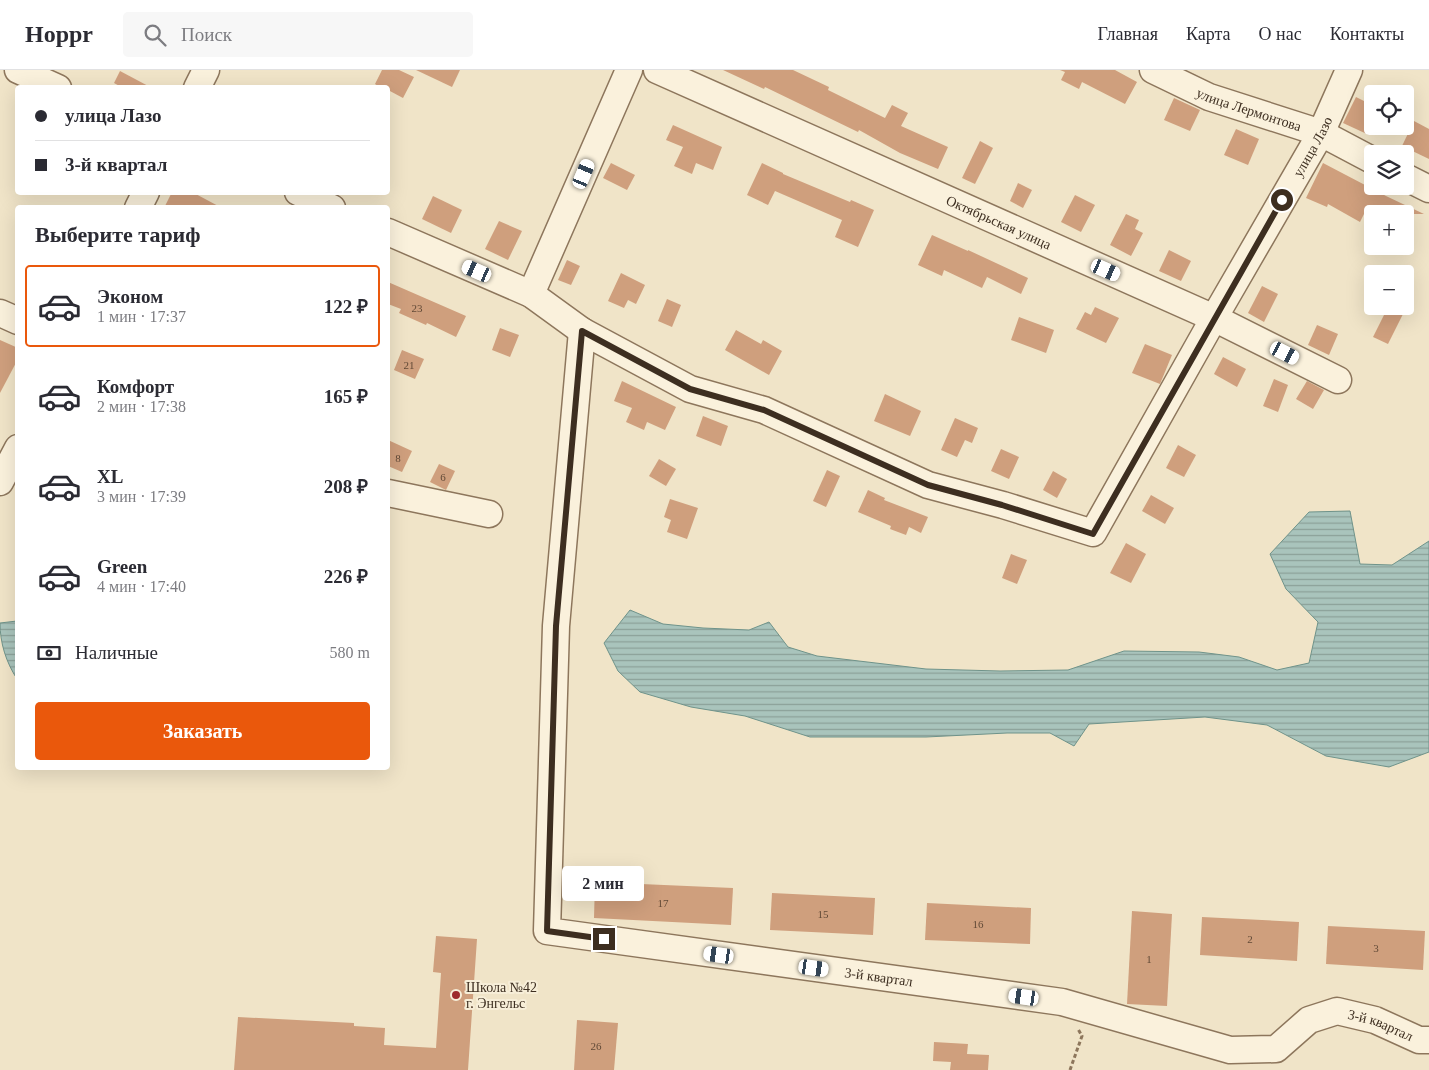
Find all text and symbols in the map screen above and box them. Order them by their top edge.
search box [123,12,473,57]
text: Hoppr [25,21,93,47]
icon: search [141,21,169,49]
text: Поиск [181,24,232,45]
text: Главная [1098,24,1158,44]
text: Карта [1186,24,1231,44]
text: О нас [1259,24,1302,44]
text: Контакты [1330,24,1404,44]
street label: улица Лермонтова [1194,85,1304,134]
map controls [1364,85,1414,315]
button: locate [1364,85,1414,135]
text: улица Лазо [65,105,162,126]
street label: улица Лазо [1290,115,1335,180]
button: layers [1364,145,1414,195]
text: 3-й квартал [65,154,167,175]
car [571,157,596,191]
route start [1271,189,1293,211]
street label: Октябрьская улица [944,193,1054,253]
button: + [1364,205,1414,255]
text: Выберите тариф [35,222,201,247]
car [1089,257,1122,283]
car [460,258,493,284]
button: − [1364,265,1414,315]
icon: car [37,284,82,329]
text: Эконом [97,286,163,307]
text: 122 ₽ [324,296,368,317]
house number: 23 [412,302,423,314]
text: 1 мин · 17:37 [97,308,186,325]
car [1268,340,1301,366]
house number: 21 [404,359,415,371]
icon: car [37,374,82,419]
text: Комфорт [97,376,174,397]
text: 165 ₽ [324,386,368,407]
text: 2 мин · 17:38 [97,398,186,415]
house number: 8 [395,452,401,464]
icon: car [37,464,82,509]
text: XL [97,466,123,487]
house number: 6 [440,471,446,483]
text: 208 ₽ [324,476,368,497]
text: 3 мин · 17:39 [97,488,186,505]
icon: car [37,554,82,599]
text: Green [97,556,147,577]
text: 226 ₽ [324,566,368,587]
text: 4 мин · 17:40 [97,578,186,595]
icon: cash [35,639,63,667]
text: Наличные [75,642,158,663]
text: 580 m [330,644,370,661]
button: Заказать [35,702,370,760]
callout: 2 мин [563,866,645,902]
text: 2 мин [582,875,624,892]
house number: 17 [658,897,669,909]
house number: 15 [818,908,829,920]
house number: 16 [973,918,984,930]
route end [593,928,615,950]
house number: 2 [1247,933,1253,945]
house number: 3 [1373,942,1379,954]
car [703,945,734,965]
house number: 1 [1146,953,1152,965]
car [798,958,829,978]
street label: 3-й квартал [844,965,914,989]
place label: Школа №42 г. Энгельс [466,980,537,1011]
car [1008,987,1039,1007]
marker: Школа №42 г. Энгельс [450,989,462,1001]
street label: 3-й квартал [1346,1007,1415,1044]
house number: 26 [591,1040,602,1052]

